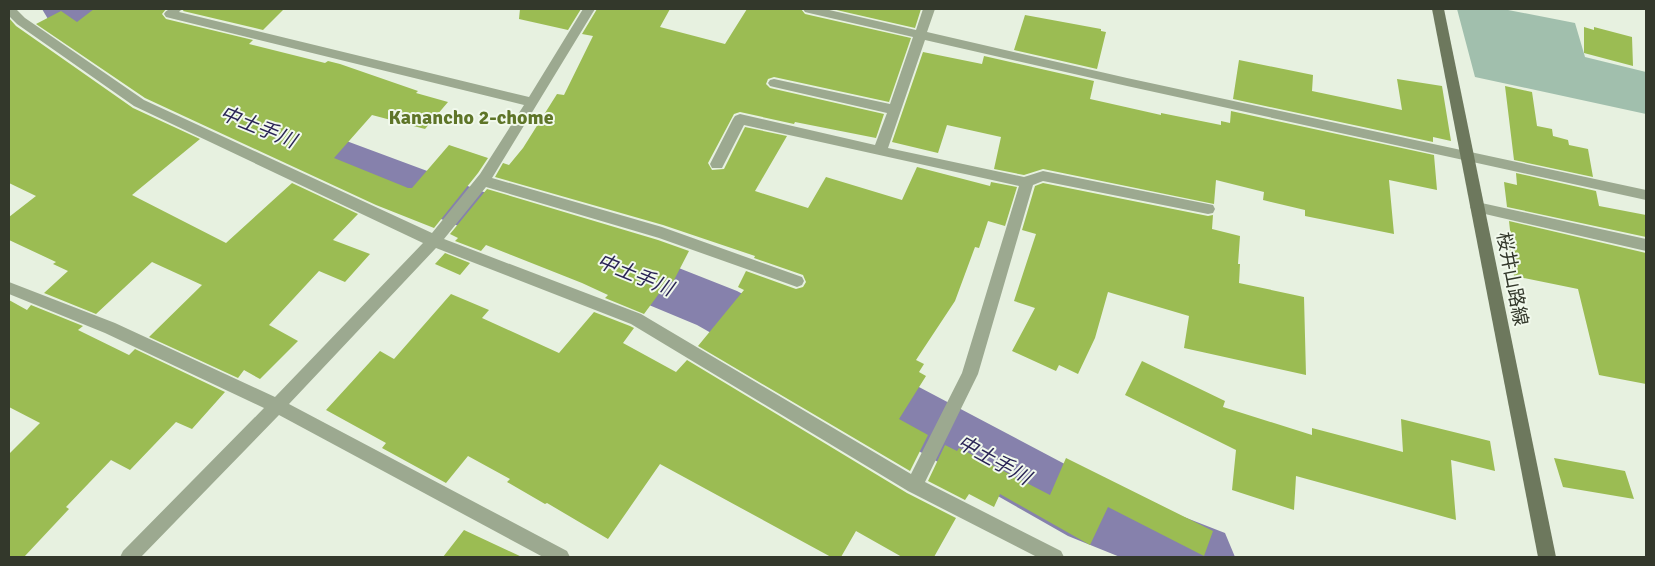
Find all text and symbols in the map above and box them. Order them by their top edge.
water label: 中土手川 [216,100,302,154]
district label: Kanancho 2-chome [388,105,554,130]
street label: 桜井山路線 [1491,230,1533,328]
water label: 中土手川 [593,248,679,302]
water label: 中土手川 [953,430,1037,491]

